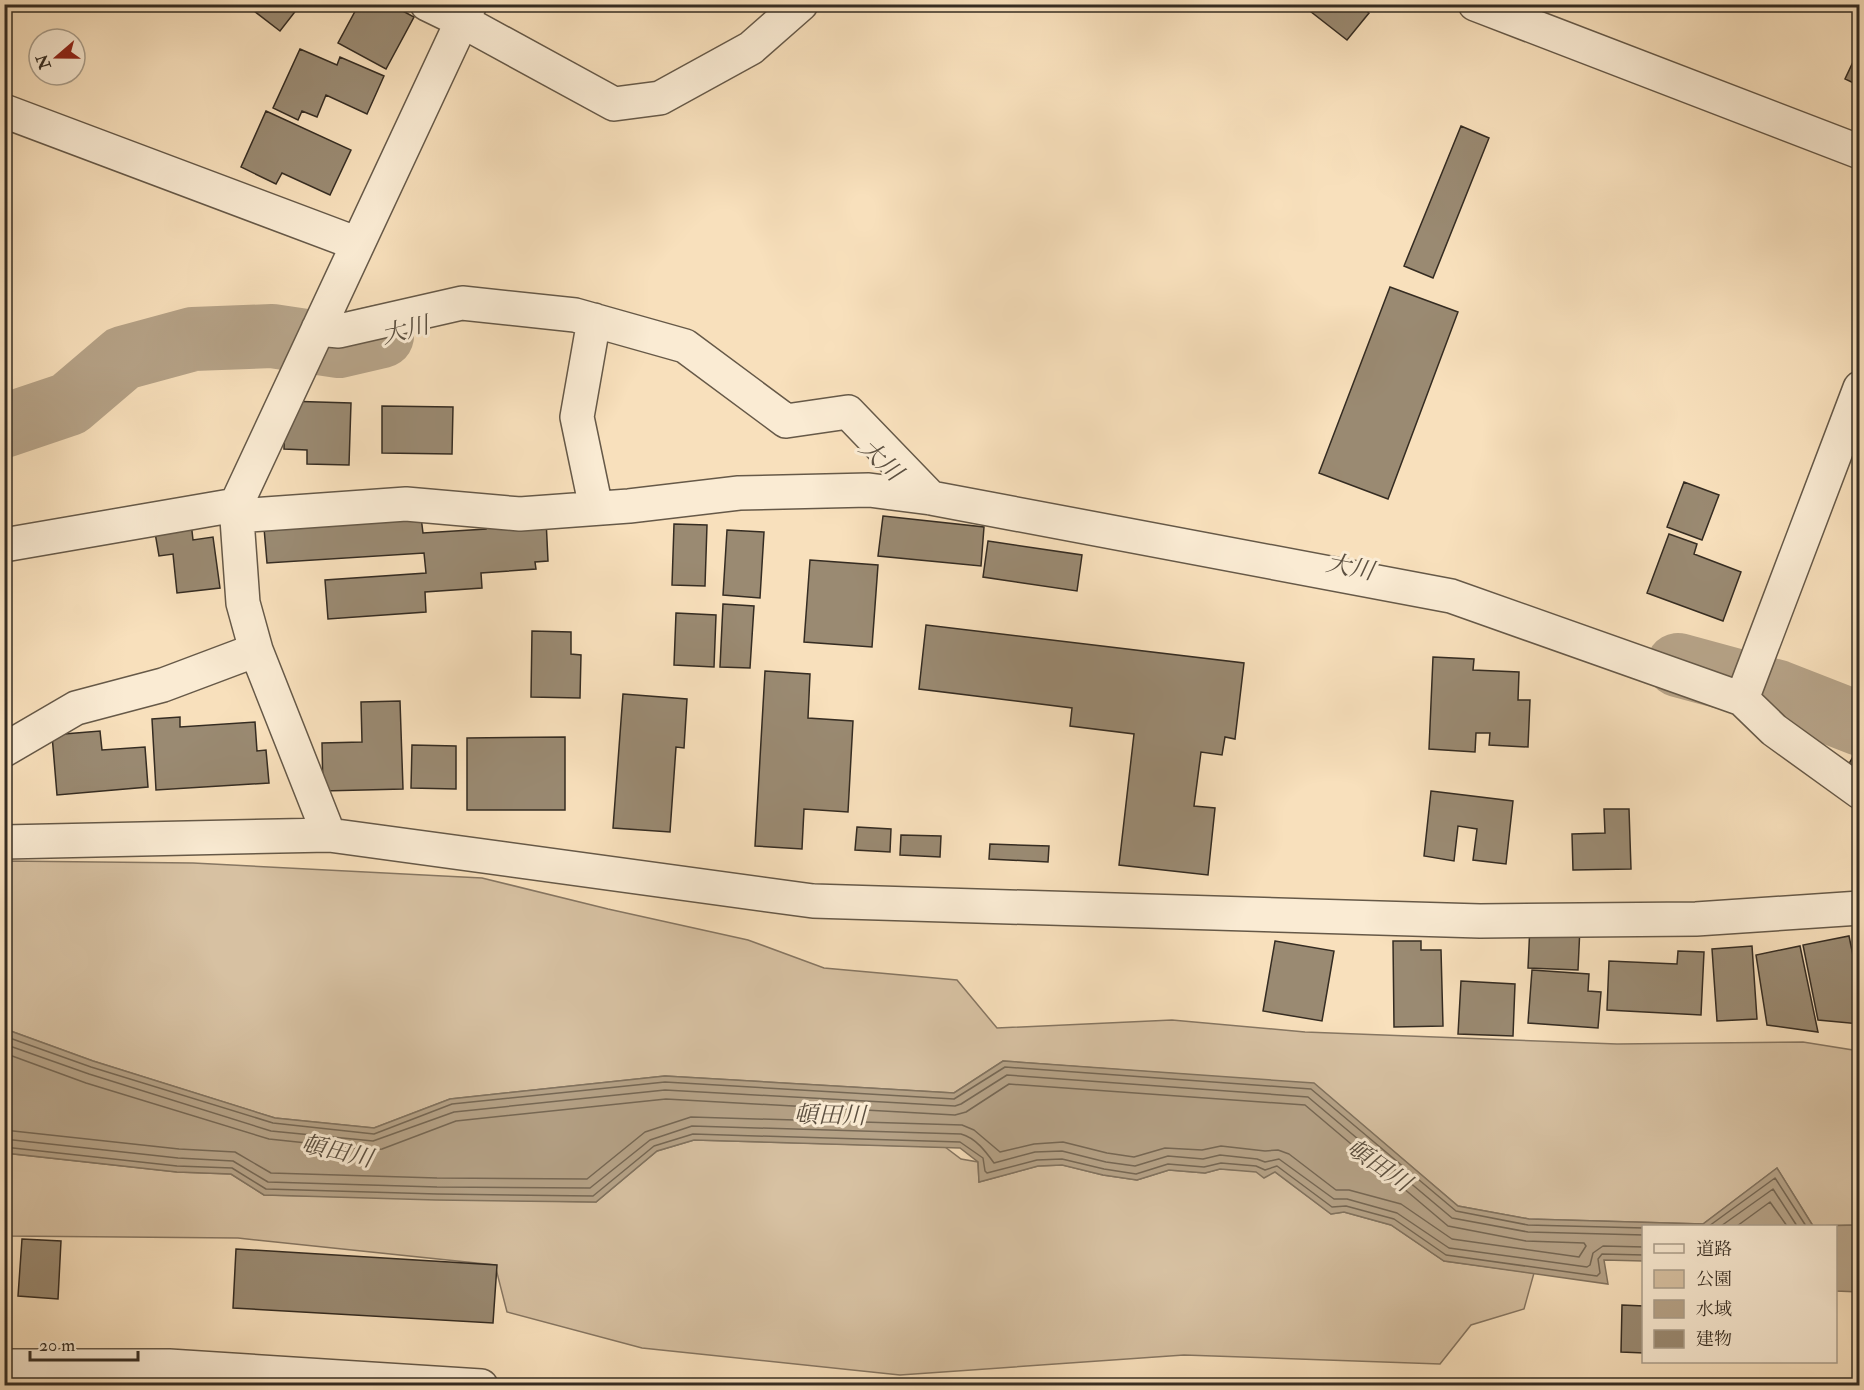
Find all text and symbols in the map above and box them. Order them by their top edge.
north arrow [27,27,87,87]
text: N [32,51,56,73]
water label: 大川 [378,309,435,351]
water label: 大川 [853,433,911,490]
water label: 大川 [1323,548,1379,588]
water label: 頓田川 [794,1099,869,1132]
water label: 頓田川 [298,1128,378,1175]
water label: 頓田川 [1340,1132,1420,1200]
legend [1642,1225,1837,1363]
text: 道路 [1696,1238,1732,1261]
text: 公園 [1696,1268,1732,1291]
text: 水域 [1696,1298,1732,1321]
scale bar [30,1324,138,1362]
text: 建物 [1696,1328,1732,1351]
text: 20 m [39,1334,75,1357]

